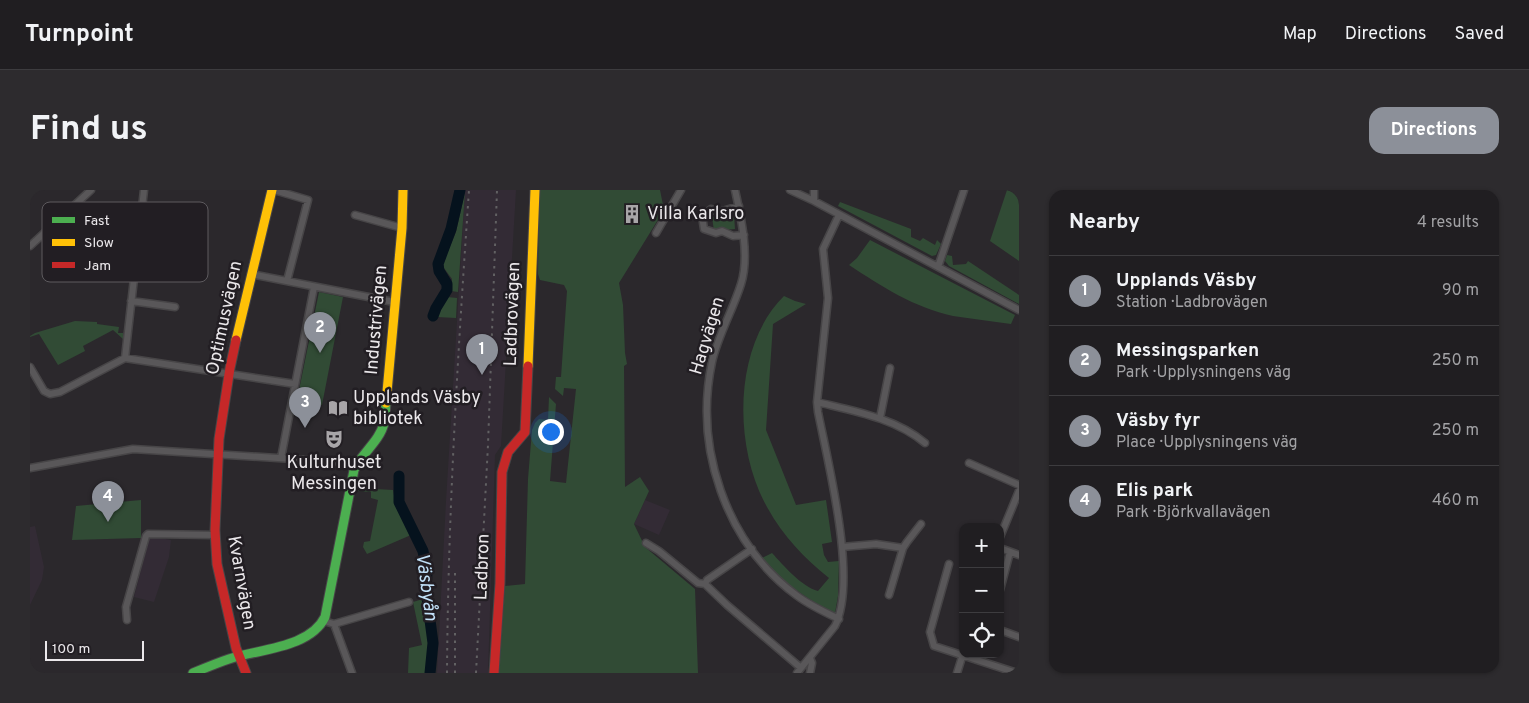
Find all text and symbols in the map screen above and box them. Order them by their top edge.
text: Turnpoint [25,20,134,50]
text: Map [1283,23,1317,46]
text: Directions [1345,23,1427,46]
text: Saved [1455,23,1504,46]
button: Directions [1369,107,1499,154]
text: Find us [30,108,148,152]
legend [42,202,208,282]
building icon: Villa Karlsro [621,203,643,225]
place label: Villa Karlsro [647,203,744,226]
text: Nearby [1069,209,1140,236]
text: Fast [84,213,110,230]
text: 4 results [1417,213,1479,233]
text: Slow [84,235,114,252]
text: Jam [84,258,111,275]
street label: Optimusvägen [202,259,248,377]
street label: Ladbrovägen [500,261,526,367]
street label: Industrivägen [361,264,393,376]
text: Upplands Väsby [1116,269,1257,293]
text: 1 [1082,281,1088,301]
text: 90 m [1442,281,1479,301]
text: Station · Ladbrovägen [1116,293,1268,313]
street label: Hagvägen [685,294,731,378]
pin: 2 [304,312,336,353]
pin: 1 [466,334,498,375]
text: Messingsparken [1116,339,1259,363]
text: 2 [1080,351,1090,371]
text: 250 m [1432,351,1479,371]
text: Park · Upplysningens väg [1116,363,1291,383]
pin: 3 [289,387,321,428]
place label: Upplands Väsby bibliotek [353,387,481,431]
library icon: Upplands Väsby bibliotek [327,397,349,419]
text: Väsby fyr [1116,409,1200,433]
your location [538,419,564,445]
text: 3 [1080,421,1090,441]
text: 250 m [1432,421,1479,441]
theatre icon: Kulturhuset Messingen [323,428,345,450]
text: Place · Upplysningens väg [1116,433,1298,453]
place label: Kulturhuset Messingen [286,452,382,496]
text: Elis park [1116,479,1193,503]
pin: 4 [92,481,124,522]
text: 4 [1080,491,1090,511]
text: 460 m [1432,491,1479,511]
text: Park · Björkvallavägen [1116,503,1271,523]
map controls [959,523,1004,658]
button: + [959,523,1004,568]
street label: Ladbron [470,533,496,601]
street label: Kvarnvägen [221,534,261,632]
water label: Väsbyån [409,551,443,623]
button: − [959,568,1004,613]
button: locate [959,613,1004,658]
scale bar [45,638,144,661]
text: 100 m [52,641,90,658]

